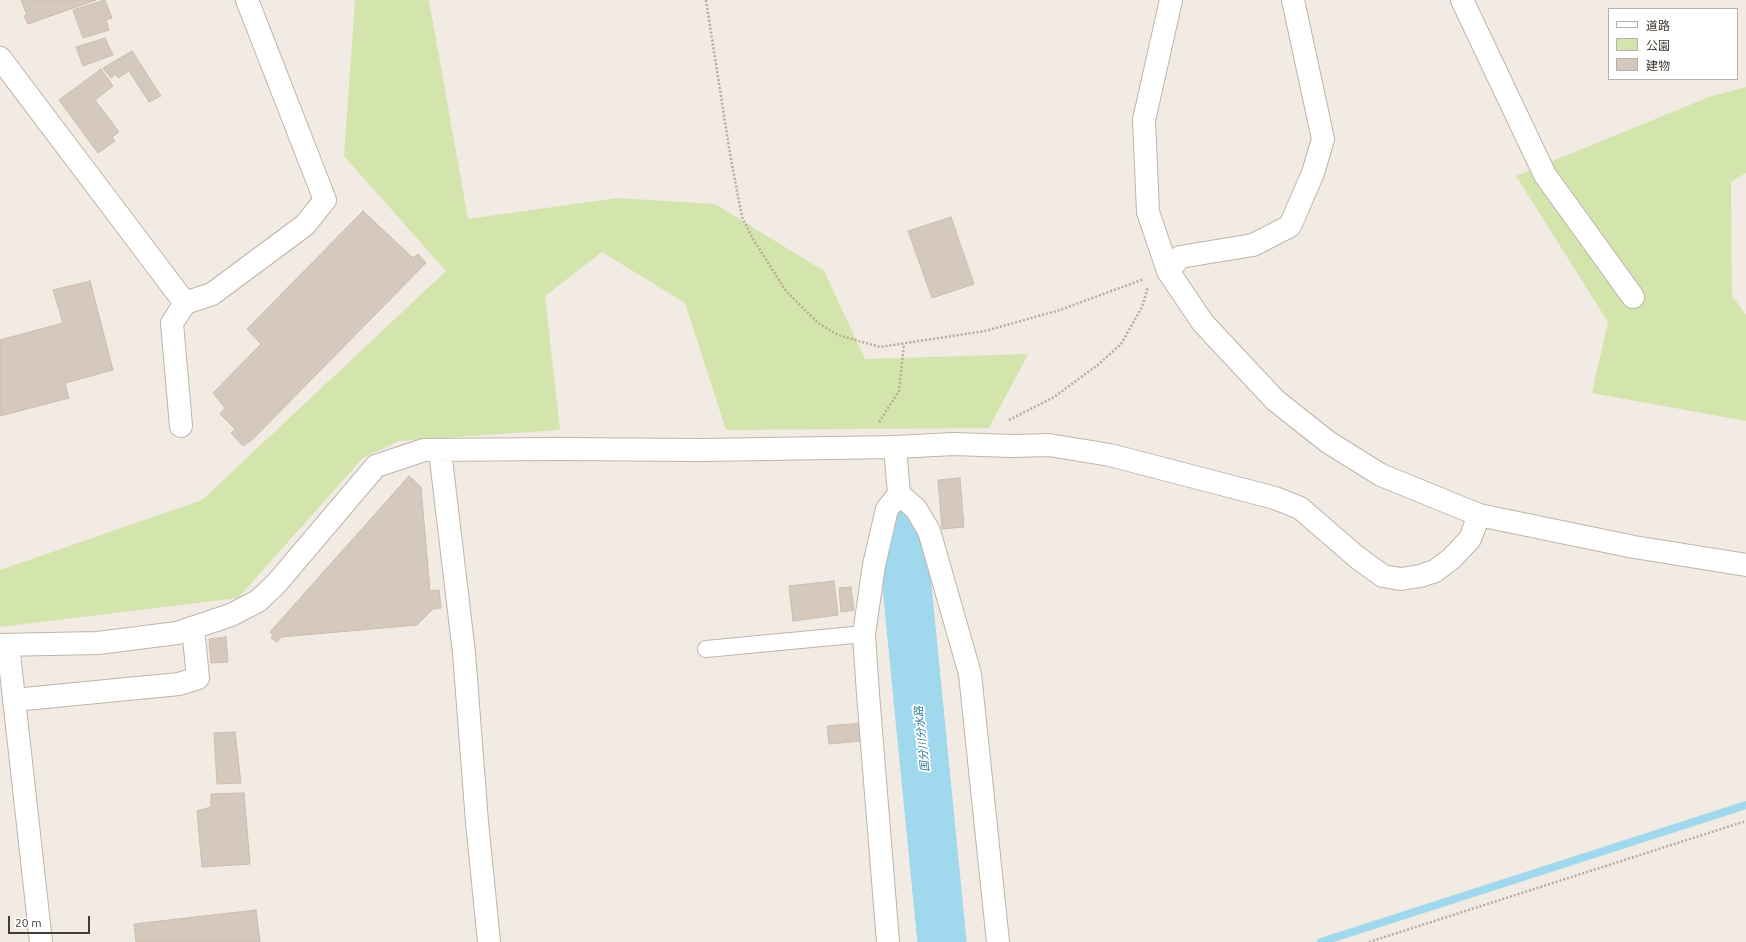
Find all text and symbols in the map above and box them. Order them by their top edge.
legend [1608,8,1738,80]
text: 道路 [1646,19,1670,32]
text: 公園 [1646,39,1670,52]
text: 建物 [1646,59,1670,72]
water label: 国分川分水路 [912,705,932,773]
scale bar [10,908,92,934]
text: 20 m [15,916,42,929]

